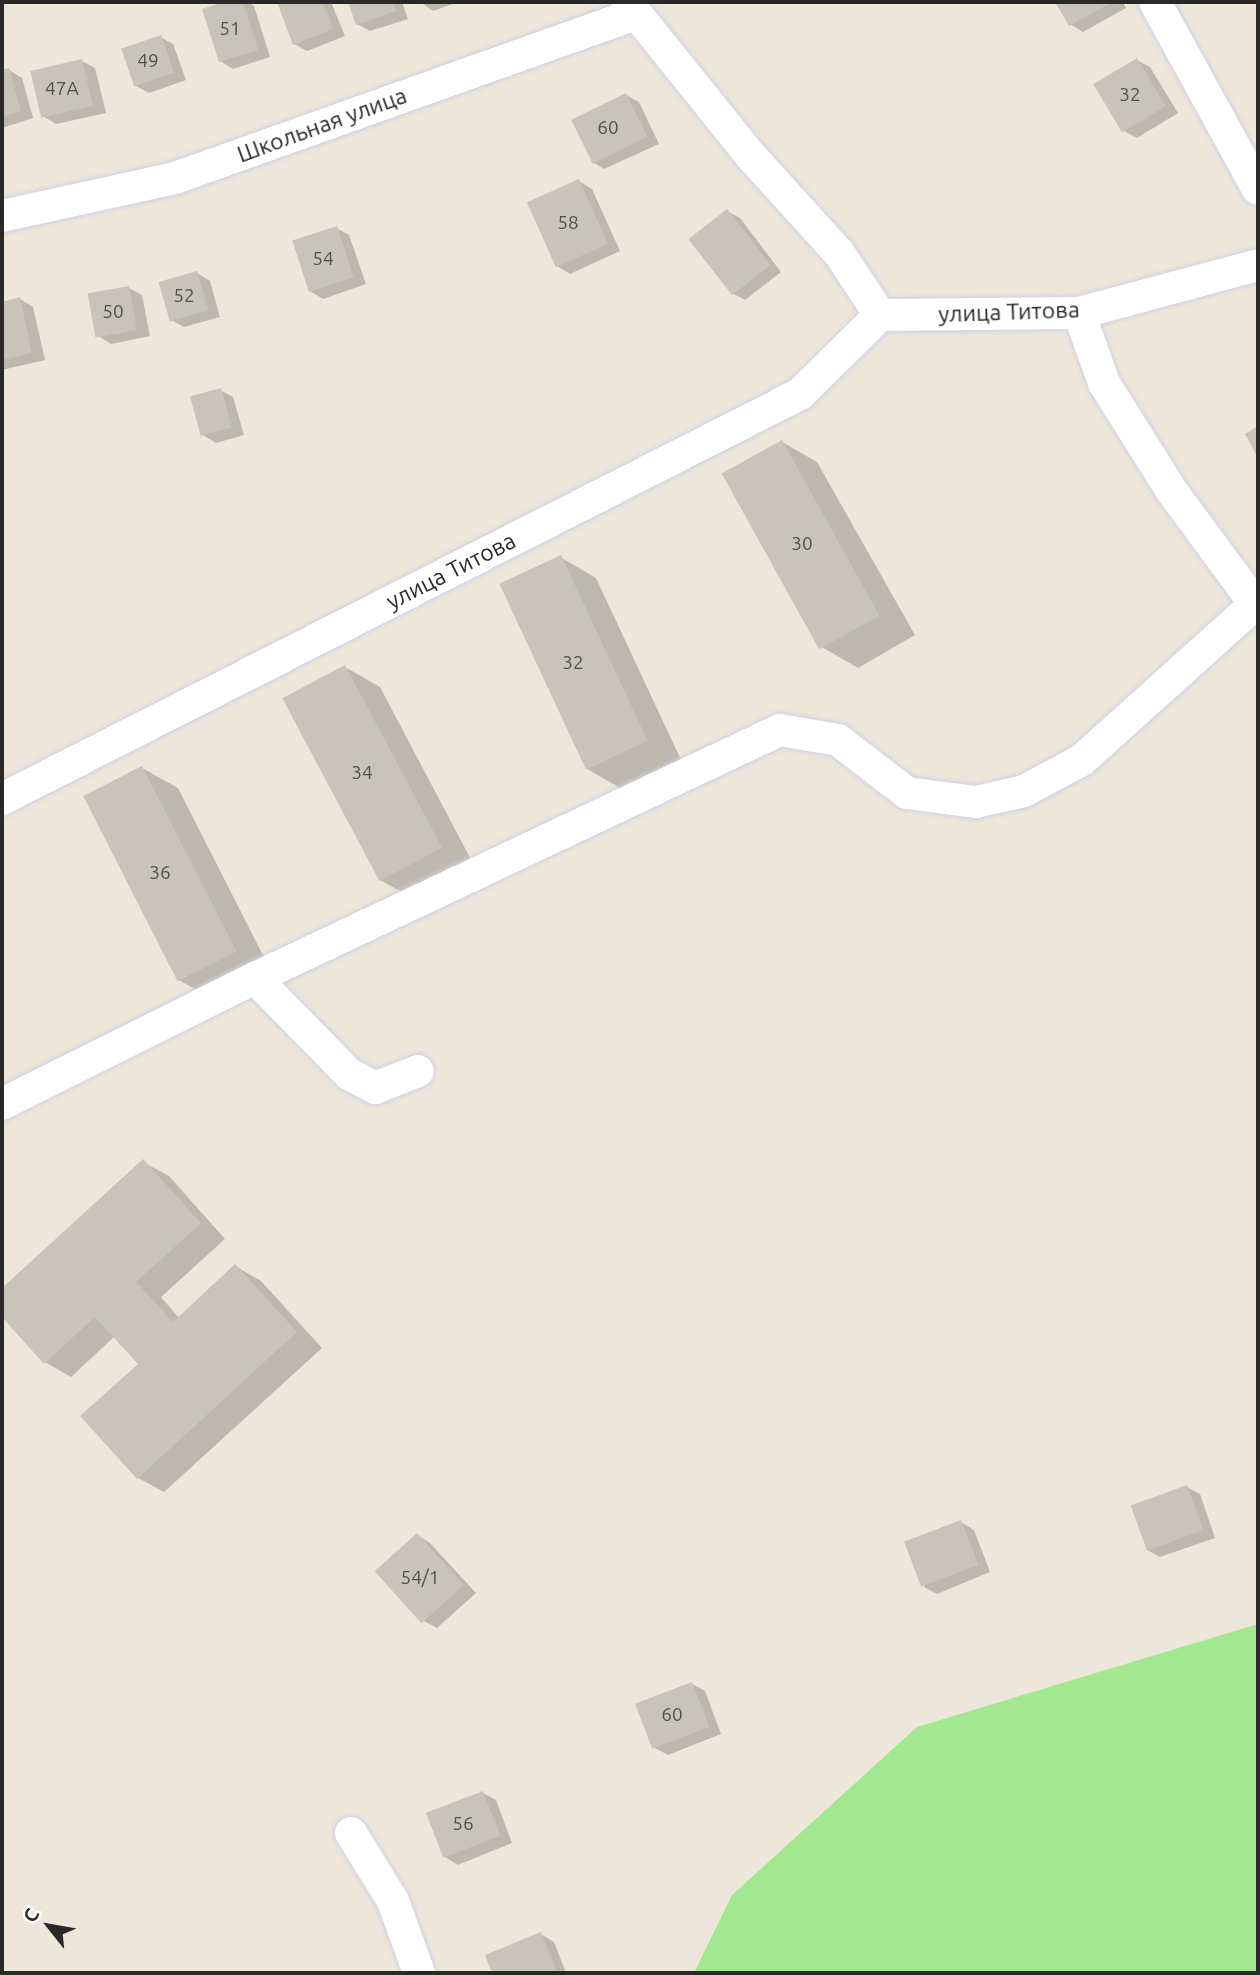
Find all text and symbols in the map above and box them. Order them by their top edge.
house number: 51 [219,18,241,40]
house number: 49 [137,50,159,72]
house number: 47А [45,78,79,100]
street label: Школьная улица [233,82,411,168]
house number: 32 [1119,84,1141,106]
house number: 60 [597,117,619,139]
house number: 58 [557,212,579,234]
house number: 54 [312,248,334,270]
house number: 52 [173,285,195,307]
street label: улица Титова [938,296,1080,328]
house number: 50 [102,301,124,323]
street label: улица Титова [382,527,520,615]
house number: 30 [791,533,813,555]
house number: 32 [562,652,584,674]
house number: 34 [351,762,373,784]
house number: 36 [149,862,171,884]
house number: 54/1 [400,1567,440,1589]
house number: 60 [661,1704,683,1726]
house number: 56 [452,1813,474,1835]
north arrow [14,1891,84,1961]
text: С [18,1904,44,1926]

